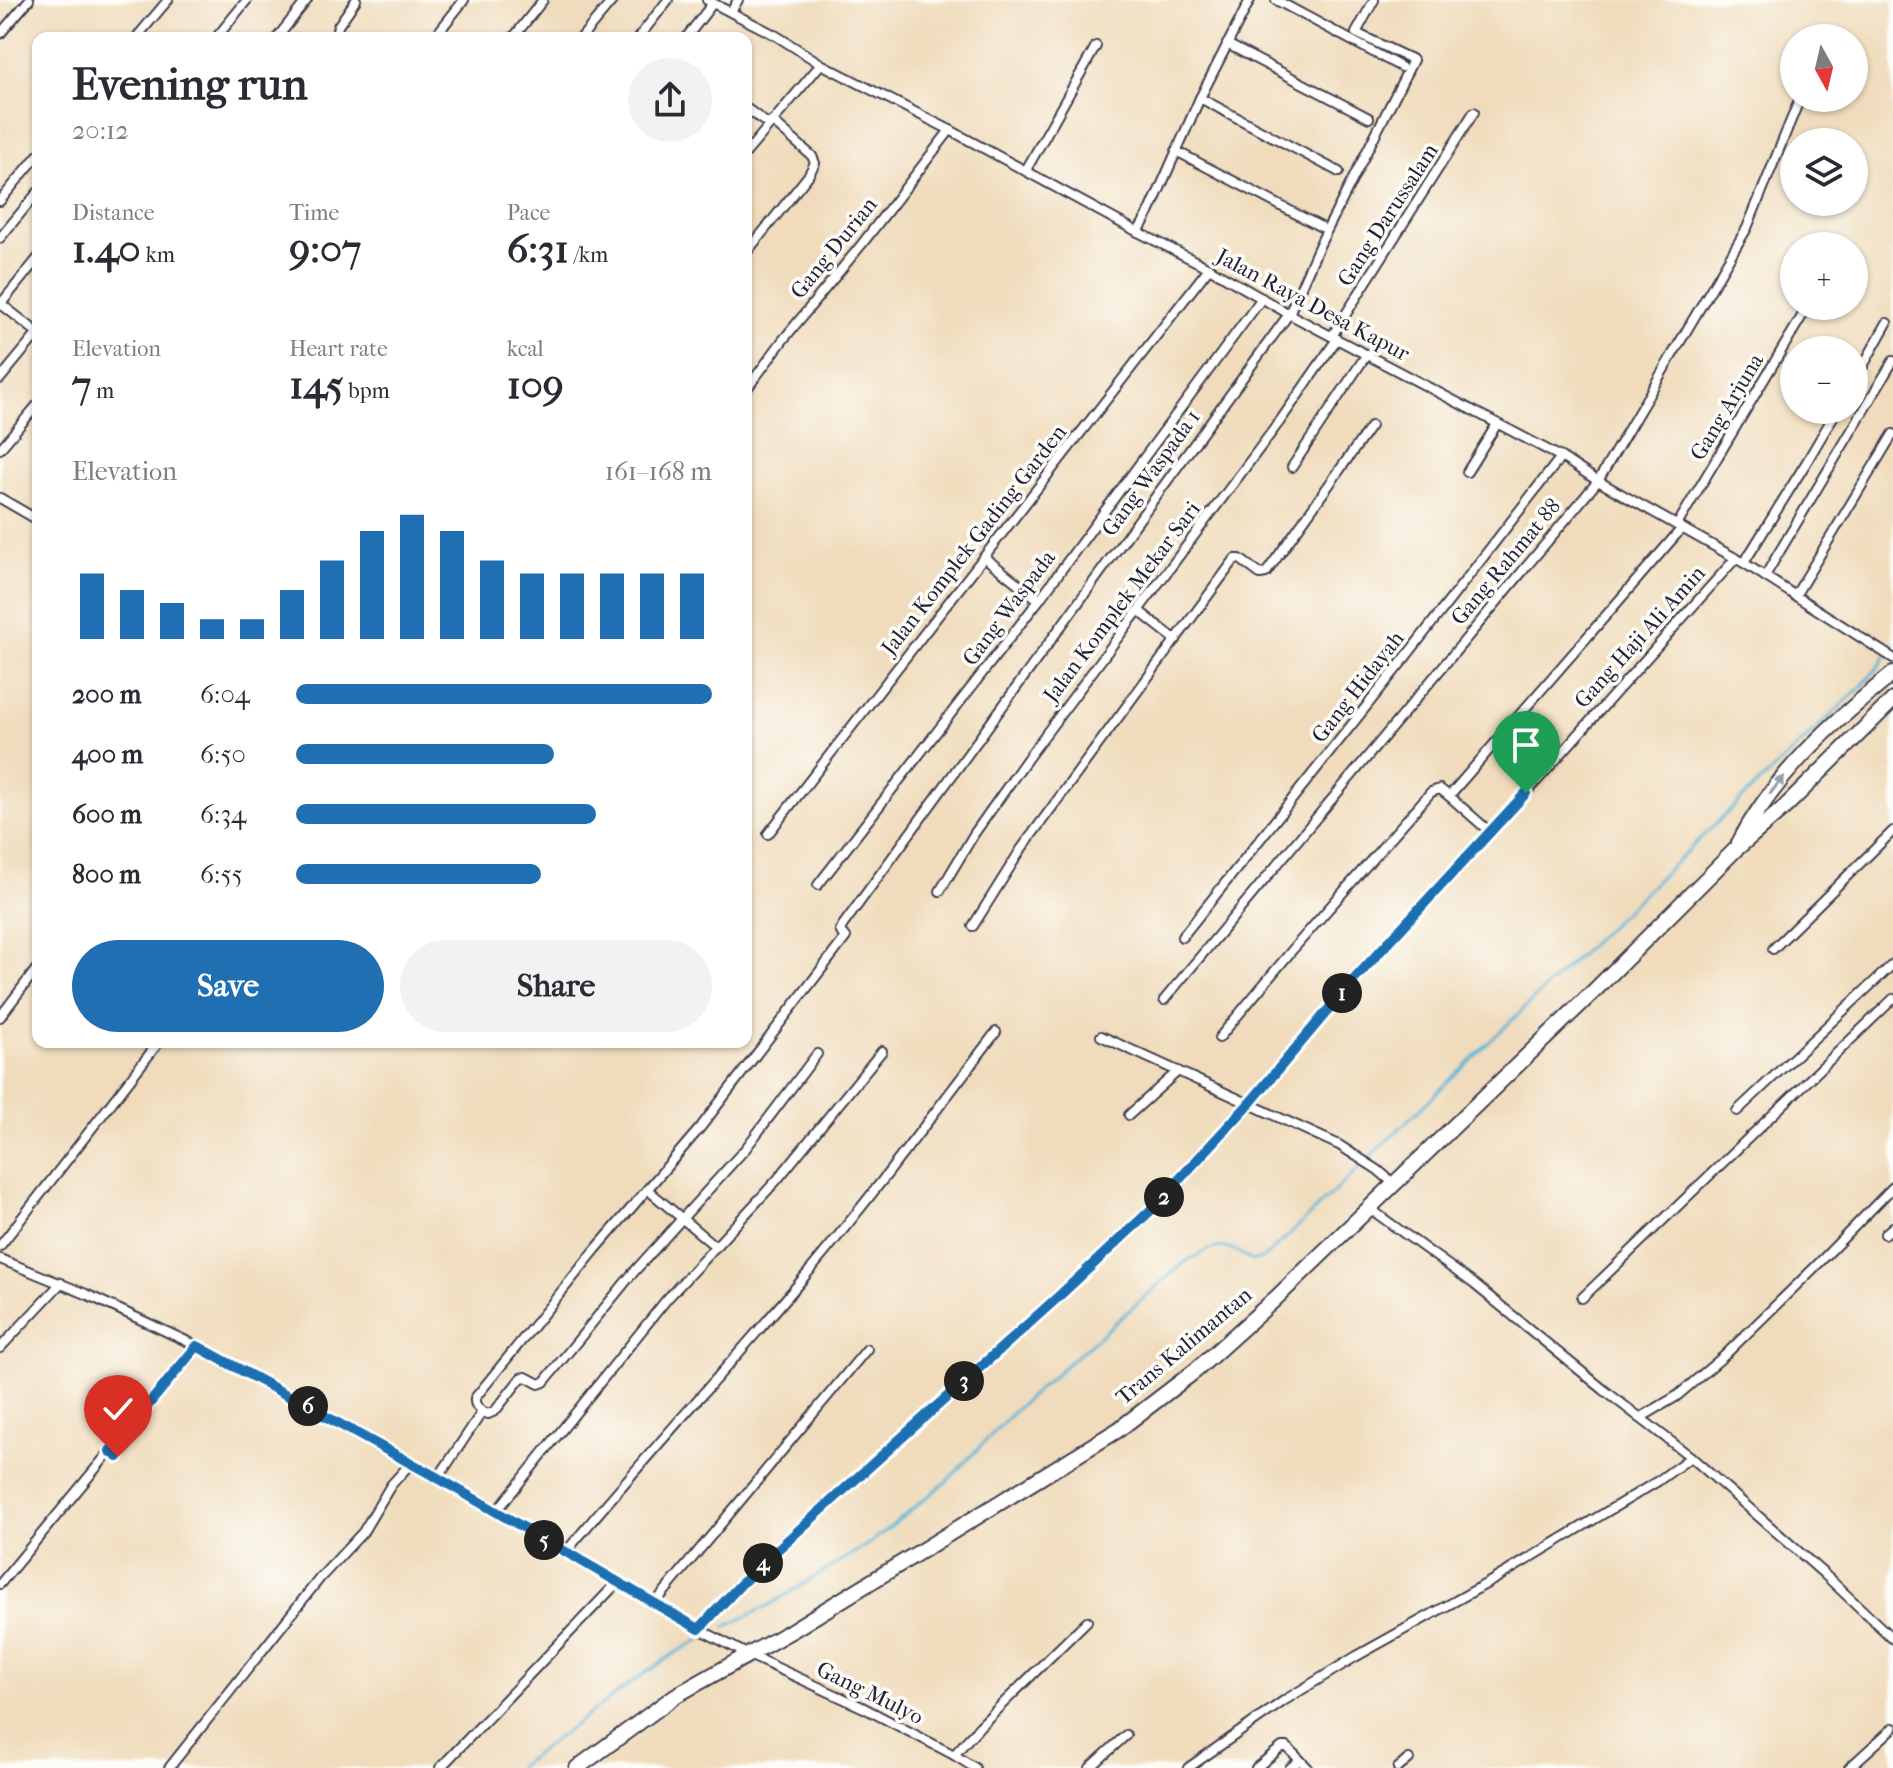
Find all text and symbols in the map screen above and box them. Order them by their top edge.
north arrow [1780,24,1868,112]
map controls [1780,24,1868,424]
button: share [628,58,712,142]
text: Evening run [72,59,307,110]
text: 20:12 [72,115,129,146]
button: layers [1780,128,1868,216]
street label: Gang Darussalam [1332,138,1444,291]
street label: Gang Durian [785,192,883,304]
text: Distance [72,200,155,226]
text: Time [289,200,339,226]
text: Pace [507,200,550,226]
text: 1.40 [72,226,141,272]
text: 9:07 [289,226,361,272]
text: 6:31 [507,226,569,272]
button: + [1780,232,1868,320]
text: km [141,242,175,268]
text: /km [569,242,608,268]
street label: Jalan Raya Desa Kapur [1210,242,1415,367]
text: Elevation [72,336,161,362]
text: Heart rate [289,336,388,362]
text: kcal [507,336,544,362]
button: − [1780,336,1868,424]
street label: Gang Arjuna [1685,348,1769,465]
text: 7 [72,362,91,408]
text: 145 [289,362,343,408]
text: 109 [507,362,564,408]
text: m [91,378,114,404]
text: bpm [343,378,390,404]
street label: Gang Waspada 1 [1096,405,1206,541]
street label: Jalan Komplek Gading Garden [875,419,1072,662]
text: Elevation [72,456,177,487]
text: 161–168 m [605,456,712,487]
street label: Gang Rahmat 88 [1446,494,1566,630]
street label: Jalan Komplek Mekar Sari [1037,496,1206,709]
street label: Gang Waspada [957,545,1061,671]
street label: Gang Haji Ali Amin [1569,560,1711,714]
street label: Gang Hidayah [1306,625,1410,748]
text: 200 m [72,679,141,710]
text: 6:04 [200,679,250,710]
pin [1492,711,1560,793]
icon: arrive [1504,723,1548,767]
text: 400 m [72,739,143,770]
text: 6:50 [200,739,246,770]
one-way arrow [1768,775,1785,795]
text: 600 m [72,799,142,830]
text: 6:34 [200,799,246,830]
text: 800 m [72,859,141,890]
text: 6:55 [200,859,243,890]
button: Save [72,940,384,1032]
button: Share [400,940,712,1032]
pin: 1 [1322,973,1362,1013]
text: 1 [1338,980,1346,1006]
pin: 2 [1144,1177,1184,1217]
text: 2 [1158,1184,1170,1210]
street label: Trans Kalimantan [1111,1281,1257,1410]
pin: 3 [944,1361,984,1401]
text: 3 [959,1368,969,1394]
pin [84,1375,152,1457]
pin: 6 [288,1386,328,1426]
icon: check [96,1387,140,1431]
text: 6 [302,1393,314,1419]
pin: 5 [524,1520,564,1560]
text: 5 [539,1527,549,1553]
pin: 4 [743,1543,783,1583]
text: 4 [757,1550,770,1576]
street label: Gang Mulyo [812,1656,928,1730]

